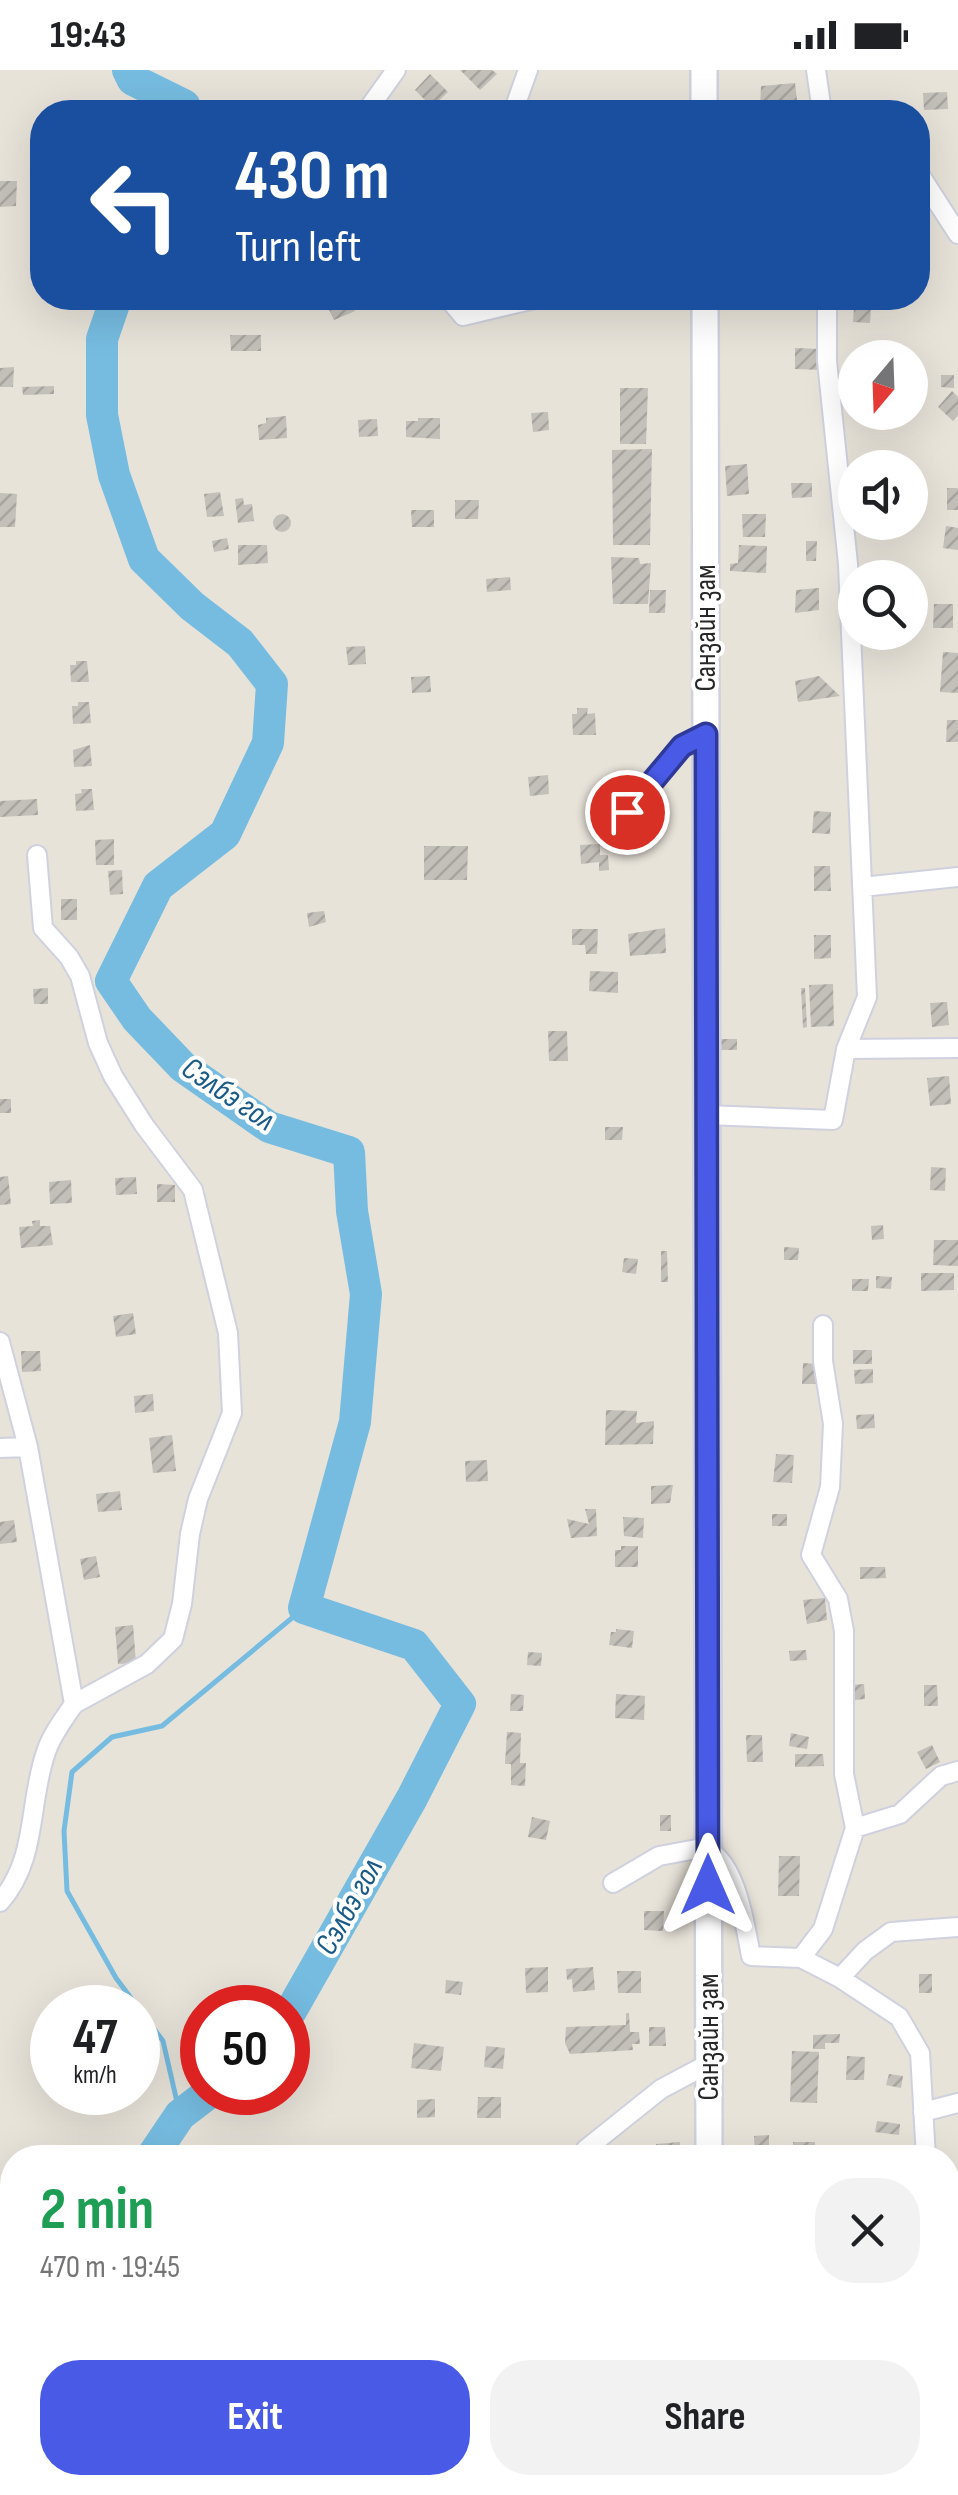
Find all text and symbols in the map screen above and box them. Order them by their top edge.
text: 19:43 [50,13,126,58]
text: 430 m [235,135,390,219]
icon: left [70,140,200,270]
text: Turn left [235,220,361,275]
north arrow [838,340,928,430]
map controls [838,340,928,650]
button: sound [838,450,928,540]
button: search [838,560,928,650]
street label: Санзайн зам [688,564,724,692]
pin [585,770,670,855]
icon: arrive [600,785,655,840]
water label: Сэлбэ гол [174,1049,282,1140]
position arrow [656,1833,760,1937]
water label: Сэлбэ гол [307,1852,392,1962]
street label: Санзайн зам [691,1973,727,2101]
speed limit sign: 50 [180,1985,310,2115]
text: 47 [73,2008,117,2068]
text: km/h [73,2060,117,2091]
text: 2 min [40,2174,154,2246]
button: close [815,2178,920,2283]
text: 470 m · 19:45 [40,2248,180,2287]
button: Exit [40,2360,470,2475]
button: Share [490,2360,920,2475]

